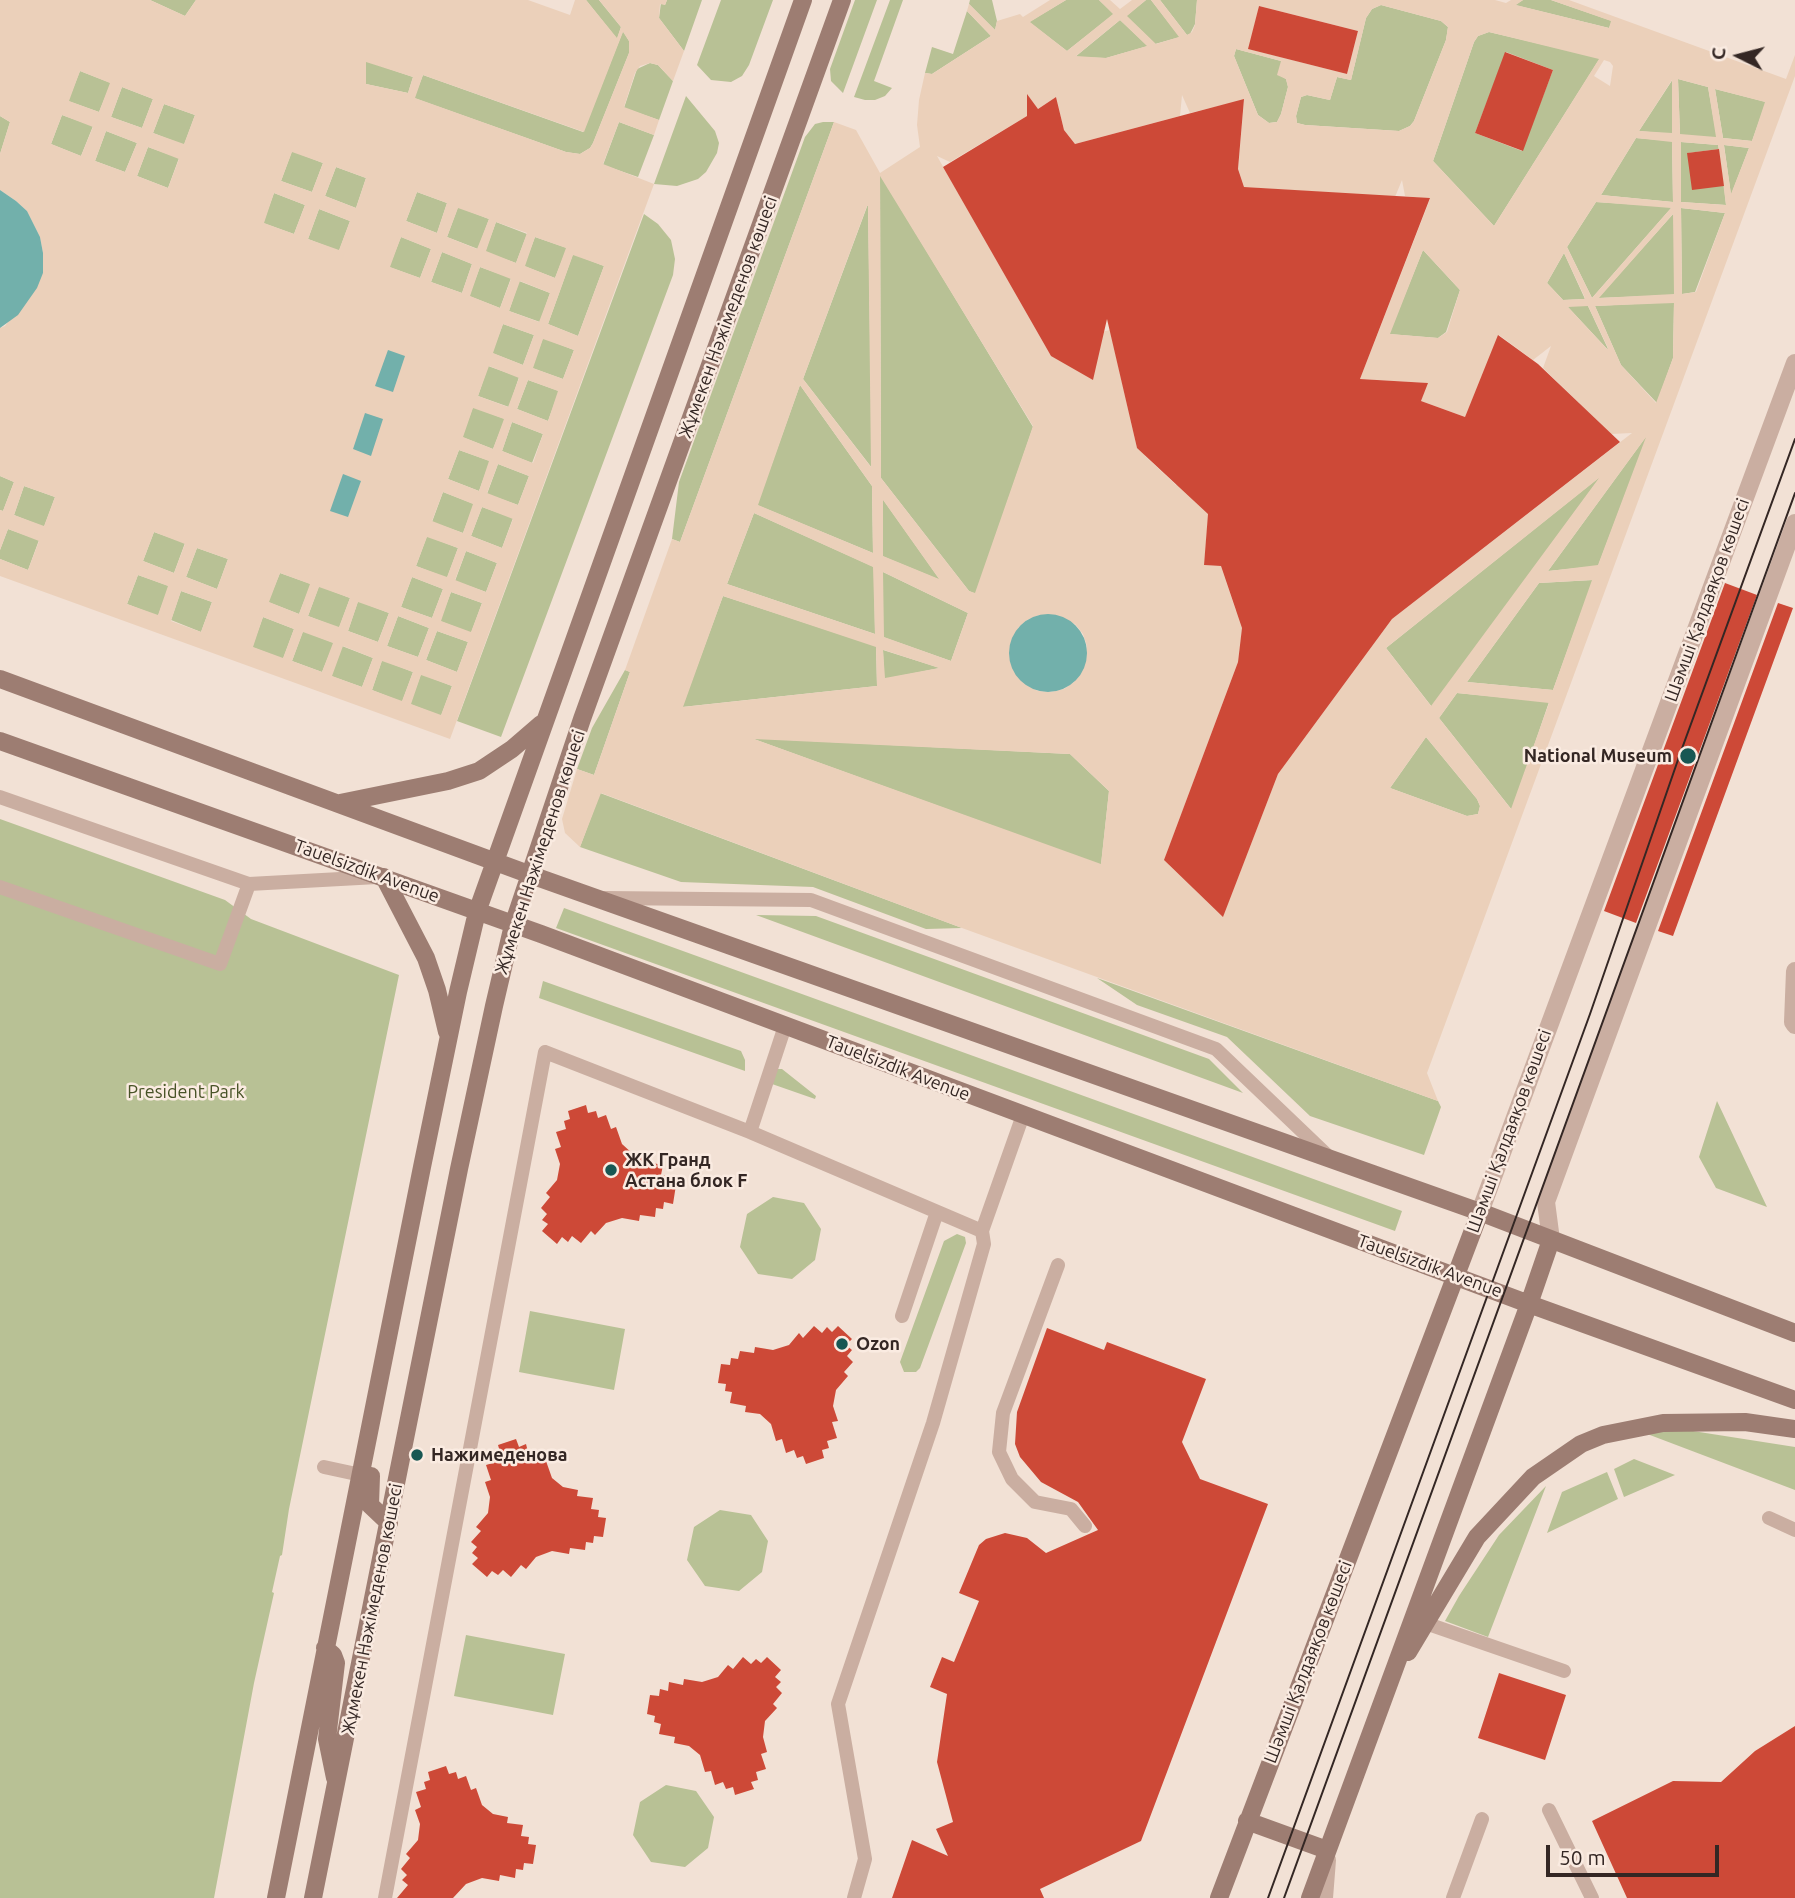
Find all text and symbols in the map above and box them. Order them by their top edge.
north arrow [1704,21,1774,91]
text: С [1707,47,1730,61]
street label: Жұмекен Нәжімеденов көшесі [674,193,782,441]
street label: Шәмші Қалдаяқов көшесі [1660,495,1754,705]
street label: Жұмекен Нәжімеденов көшесі [490,727,590,977]
place label: National Museum [1524,745,1672,767]
marker: National Museum [1678,746,1698,766]
street label: Tauelsizdik Avenue [292,835,442,907]
street label: Шәмші Қалдаяқов көшесі [1462,1026,1556,1236]
street label: Tauelsizdik Avenue [823,1031,973,1105]
park label: President Park [127,1081,245,1103]
place label: ЖК Гранд Астана блок F [625,1149,747,1192]
marker: ЖК Гранд Астана блок F [603,1162,619,1178]
street label: Tauelsizdik Avenue [1355,1230,1505,1302]
place label: Ozon [856,1333,900,1355]
marker: Ozon [834,1336,850,1352]
place label: Нажимеденова [431,1444,568,1466]
marker: Нажимеденова [409,1447,425,1463]
street label: Жұмекен Нәжімеденов көшесі [337,1481,407,1737]
street label: Шәмші Қалдаяқов көшесі [1259,1558,1357,1766]
scale bar [1550,1832,1723,1876]
text: 50 m [1559,1845,1606,1869]

